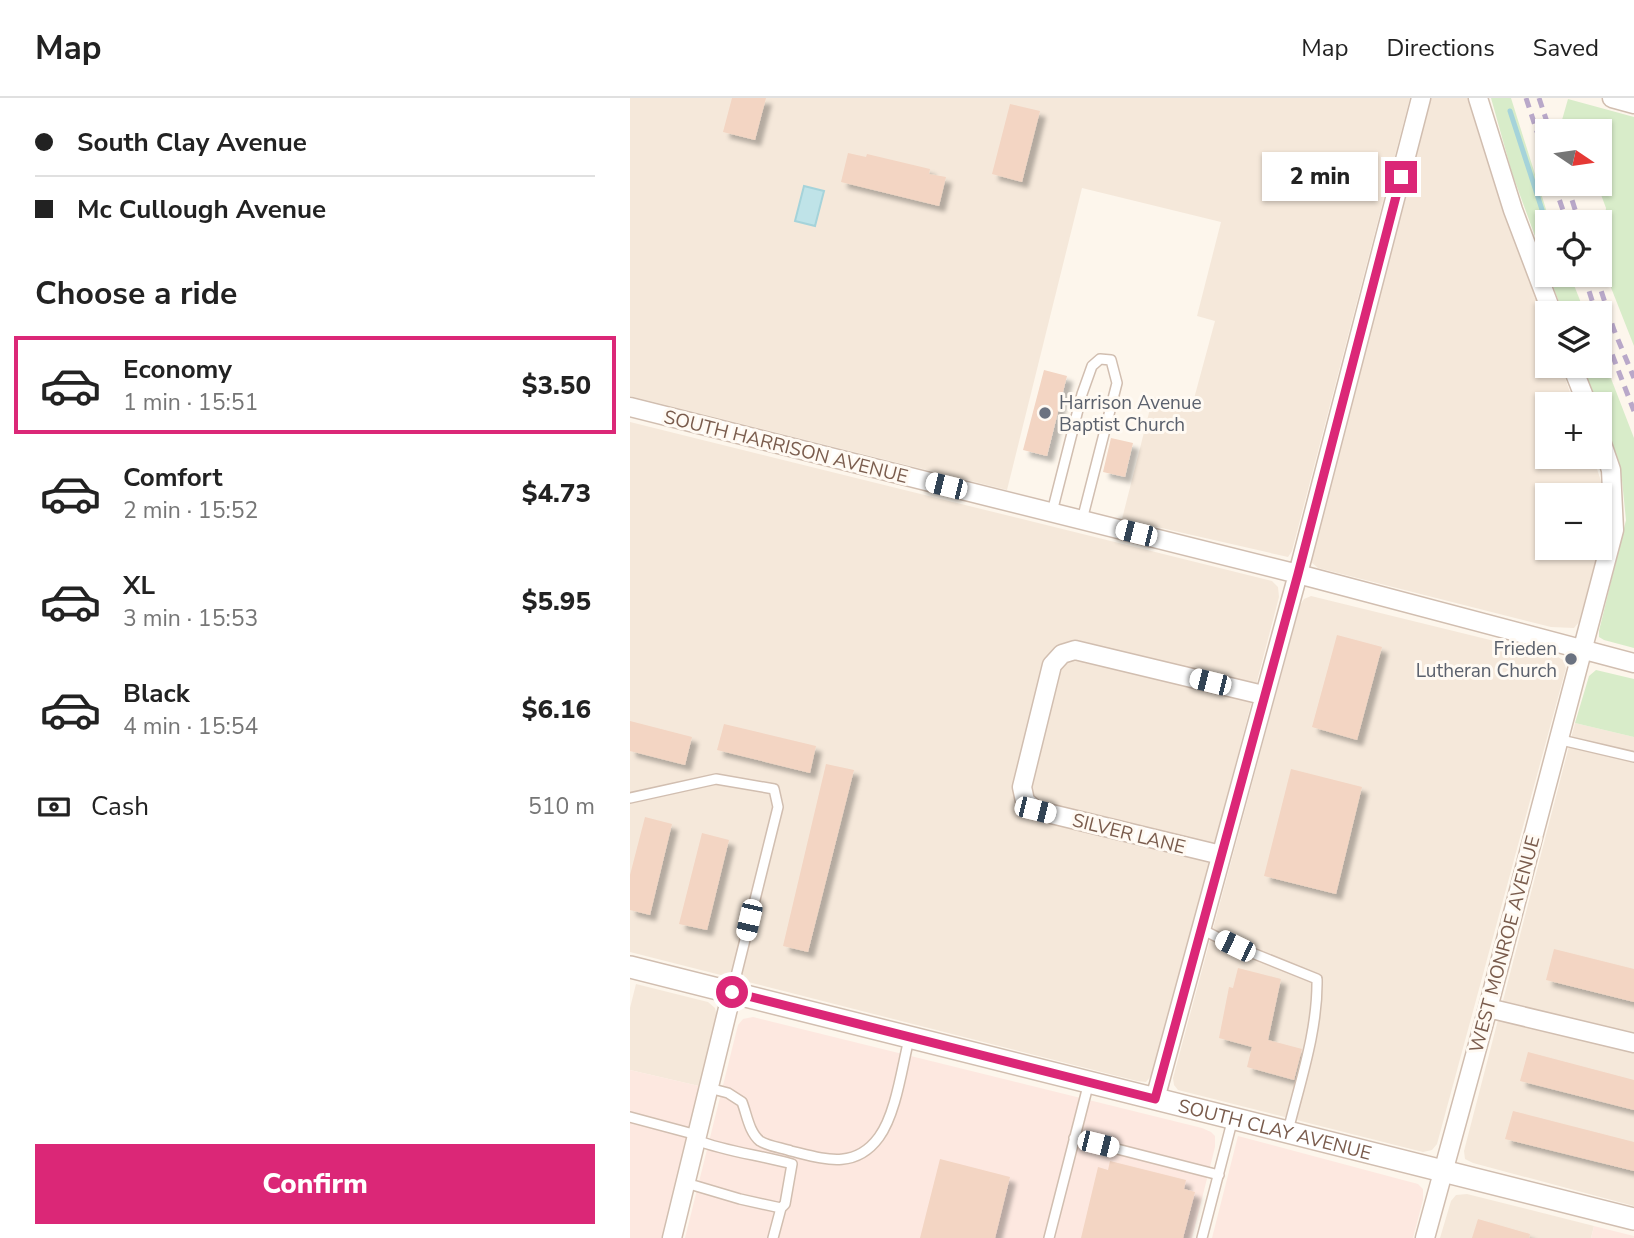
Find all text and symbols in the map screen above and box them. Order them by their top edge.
text: Map [35,26,102,71]
text: Map [1301,32,1348,64]
text: Directions [1386,32,1495,64]
text: Saved [1533,32,1599,64]
north arrow [1535,119,1612,196]
map controls [1535,119,1612,560]
text: South Clay Avenue [77,125,307,160]
callout: 2 min [1261,153,1376,202]
text: 2 min [1290,161,1350,192]
route end [1385,161,1417,193]
text: Mc Cullough Avenue [77,192,326,227]
button: locate [1535,210,1612,287]
text: Choose a ride [35,272,237,315]
button: layers [1535,301,1612,378]
text: Economy [123,352,232,387]
icon: car [39,354,102,417]
text: $3.50 [522,368,591,403]
text: 1 min · 15:51 [123,387,258,418]
place label: Harrison Avenue Baptist Church [1059,390,1202,438]
button: + [1535,392,1612,469]
street label: SOUTH HARRISON AVENUE [661,404,910,490]
marker: Harrison Avenue Baptist Church [1037,405,1053,421]
text: Comfort [123,460,223,495]
icon: car [39,462,102,525]
car [924,471,969,501]
text: $4.73 [522,476,591,511]
button: − [1535,483,1612,560]
text: 2 min · 15:52 [123,495,258,526]
car [1114,518,1159,548]
text: XL [123,568,155,603]
icon: car [39,570,102,633]
text: $5.95 [522,584,591,619]
text: 3 min · 15:53 [123,603,258,634]
place label: Frieden Lutheran Church [1416,636,1557,684]
marker: Frieden Lutheran Church [1563,651,1579,667]
car [1188,667,1233,697]
text: Black [123,676,190,711]
icon: car [39,678,102,741]
text: $6.16 [522,692,591,727]
text: 4 min · 15:54 [123,711,258,742]
icon: cash [35,788,73,826]
text: Cash [91,789,149,824]
text: 510 m [528,791,595,822]
car [1013,795,1058,825]
street label: SILVER LANE [1069,807,1188,861]
street label: WEST MONROE AVENUE [1463,833,1546,1056]
car [735,897,764,943]
car [1212,927,1259,965]
route start [716,976,748,1008]
street label: SOUTH CLAY AVENUE [1175,1093,1374,1167]
car [1076,1129,1121,1159]
button: Confirm [35,1144,595,1224]

